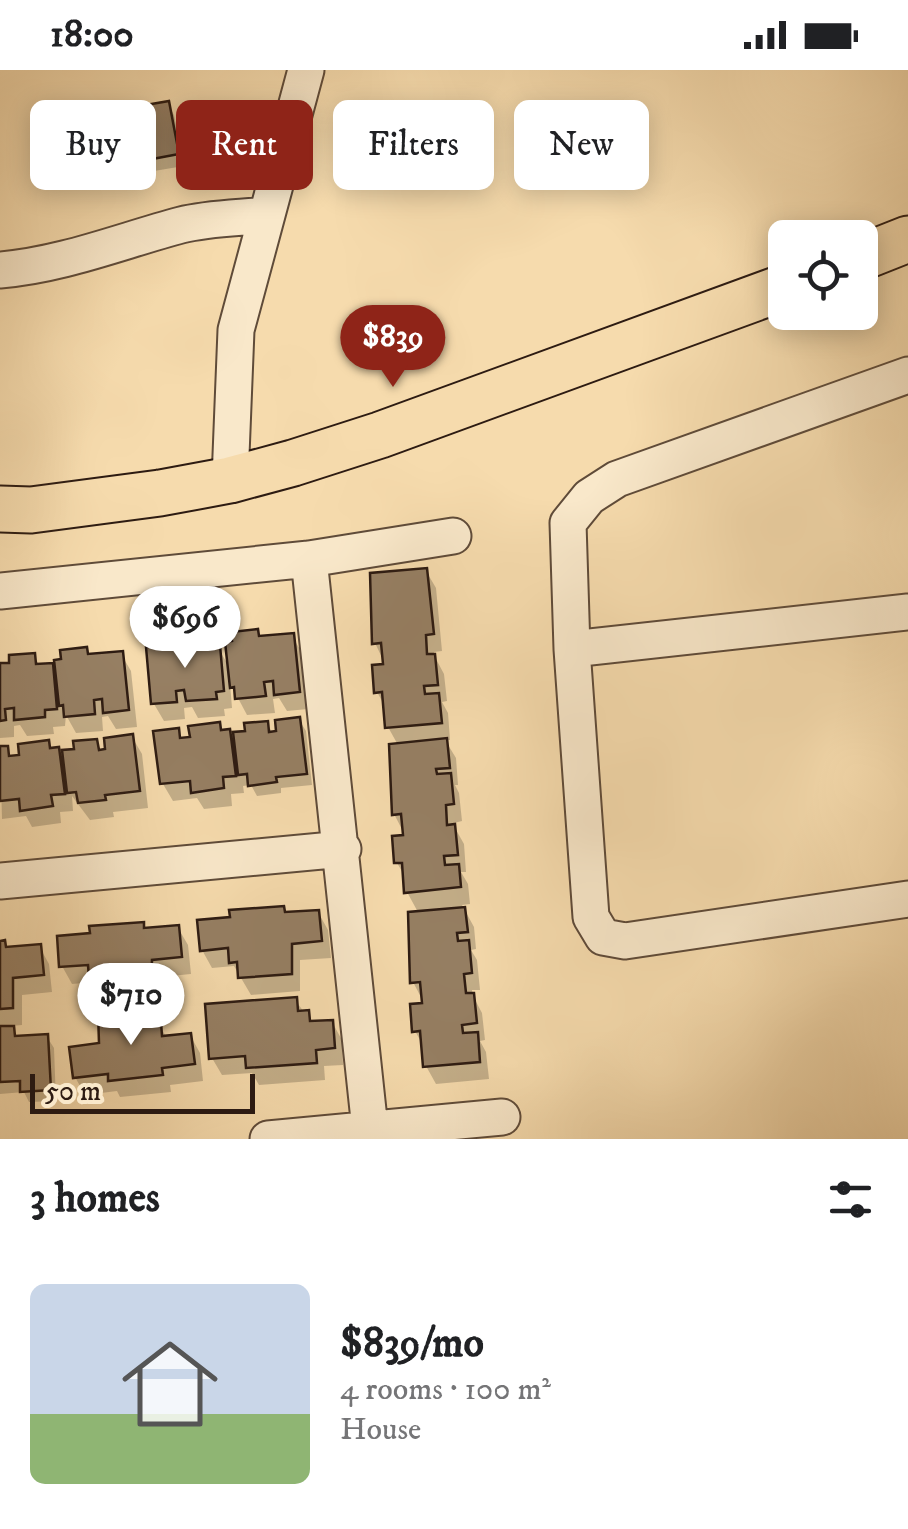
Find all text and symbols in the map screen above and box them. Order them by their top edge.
text: 18:00 [50,11,134,59]
chip: Buy [30,100,156,190]
chip: Rent [176,100,313,190]
chip: Filters [333,100,494,190]
chip: New [514,100,649,190]
map controls [768,220,878,330]
button: locate [768,220,878,330]
pin: $839 [334,305,452,390]
text: $839 [362,317,424,357]
pin: $696 [126,586,244,671]
text: $696 [152,598,218,638]
pin: $710 [72,963,190,1048]
text: $710 [99,975,163,1015]
scale bar [30,1069,255,1114]
text: 50 m [45,1074,101,1109]
icon: filters [823,1172,878,1227]
text: 3 homes [30,1173,160,1225]
text: $839/mo [340,1318,484,1370]
icon: home [110,1324,230,1444]
text: 4 rooms · 100 m² [340,1370,551,1410]
text: House [340,1410,421,1450]

